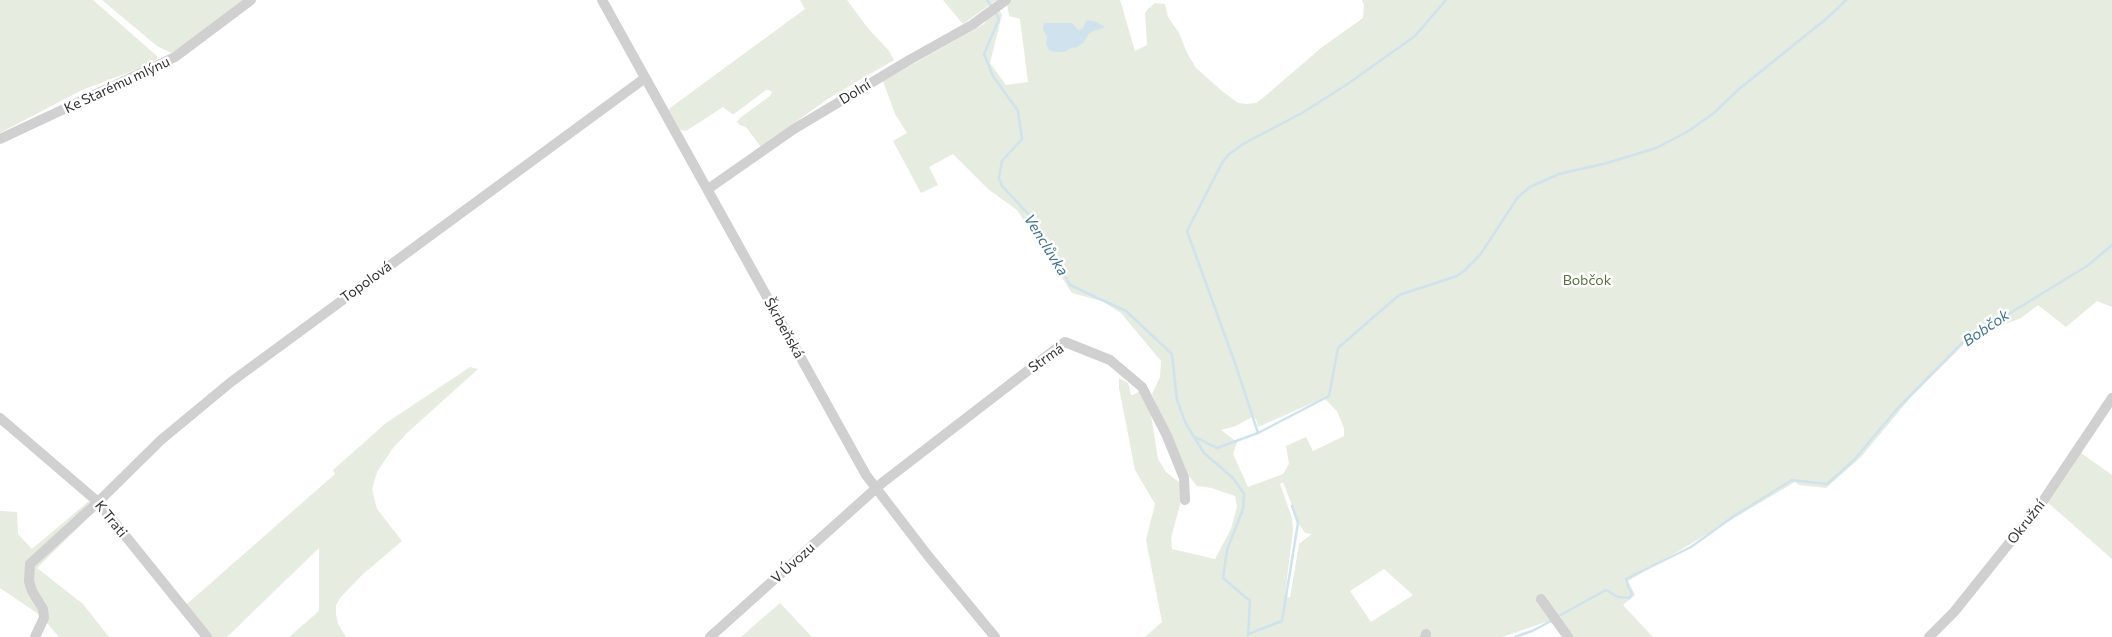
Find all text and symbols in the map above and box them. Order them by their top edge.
street label: Ke Starému mlýnu [62,53,172,117]
street label: Dolní [836,76,874,108]
water label: Venclůvka [1020,211,1072,279]
street label: Topolová [337,258,395,306]
park label: Bobčok [1563,272,1611,288]
street label: Škrbeňská [761,295,807,361]
water label: Bobčok [1959,306,2013,350]
street label: Strmá [1025,340,1067,376]
street label: K Trati [91,497,131,541]
street label: Okružní [2004,497,2048,547]
street label: V Úvozu [768,539,818,587]

